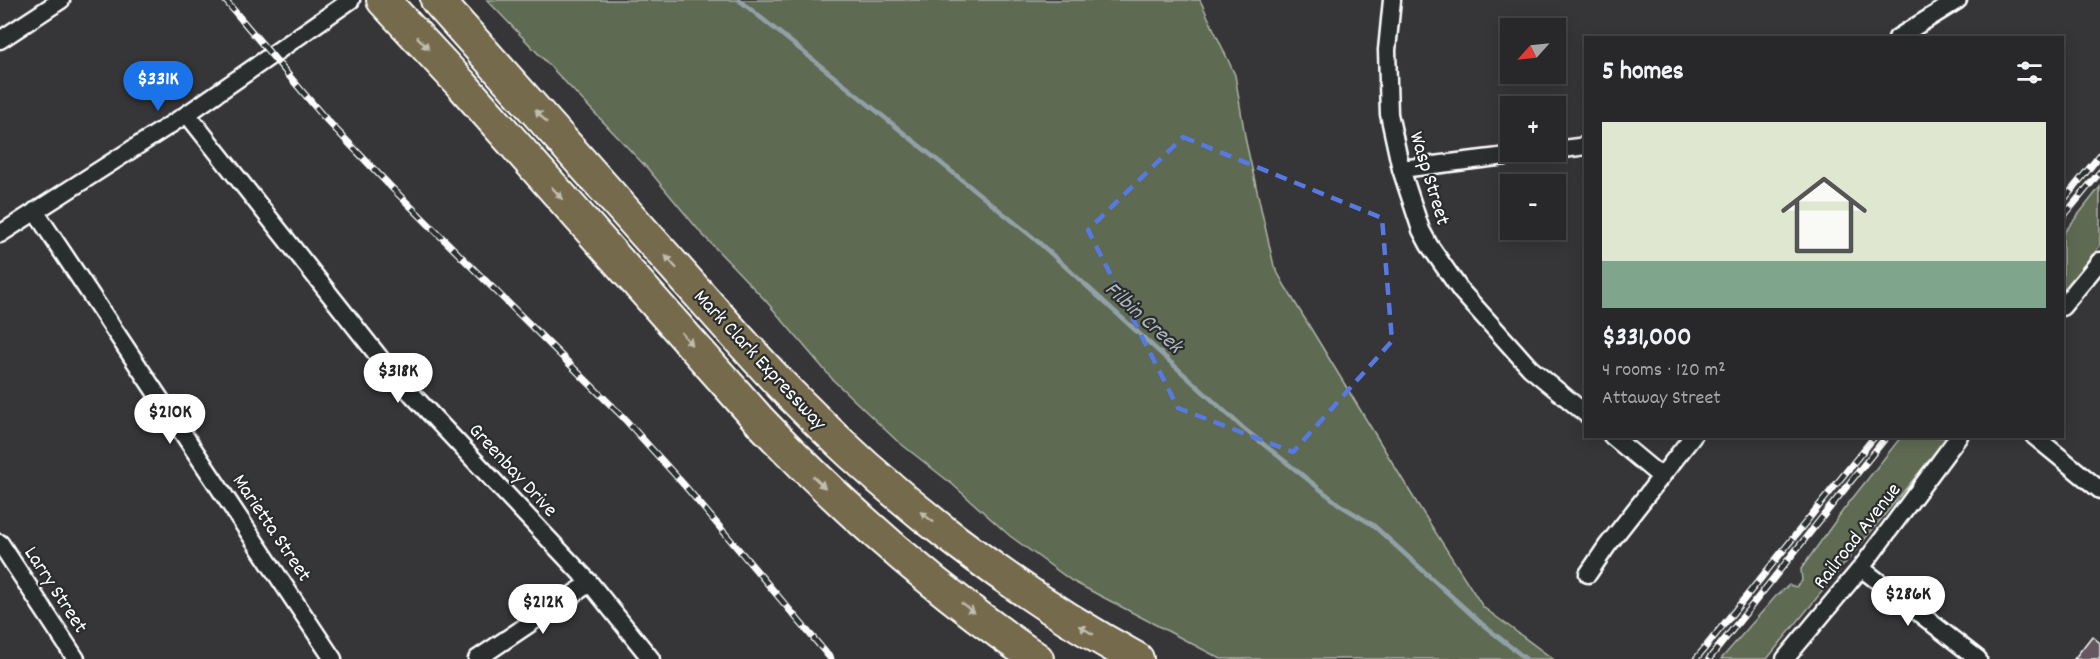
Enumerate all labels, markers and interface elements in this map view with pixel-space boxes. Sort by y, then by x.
north arrow [1500,18,1566,84]
map controls [1500,18,1566,240]
one-way arrow [415,36,429,50]
text: 5 homes [1602,54,1684,91]
icon: filters [2013,56,2046,89]
pin: $331K [116,61,200,112]
text: $331K [137,66,179,94]
button: + [1500,96,1566,162]
one-way arrow [535,109,548,124]
street label: Wasp Street [1400,128,1457,230]
icon: home [1770,161,1878,269]
button: − [1500,174,1566,240]
one-way arrow [550,185,563,200]
one-way arrow [664,254,678,269]
water label: Filbin Creek [1097,275,1190,363]
street label: Mark Clark Expressway [685,284,833,439]
text: $331,000 [1602,320,1691,357]
one-way arrow [680,331,693,346]
pin: $318K [356,353,440,404]
text: 4 rooms · 120 m² [1602,357,1726,385]
text: $318K [378,358,418,386]
text: Attaway Street [1602,385,1721,413]
pin: $210K [128,394,212,445]
text: $210K [148,399,192,427]
street label: Greenbay Drive [460,417,563,525]
street label: Marietta Street [223,469,318,589]
one-way arrow [812,474,826,488]
street label: Railroad Avenue [1807,477,1910,597]
one-way arrow [919,511,935,524]
street label: Larry Street [15,541,94,640]
pin: $286K [1866,576,1950,627]
text: $286K [1885,581,1931,609]
pin: $212K [501,584,585,635]
text: $212K [522,589,564,617]
one-way arrow [960,601,975,613]
one-way arrow [1078,624,1094,635]

